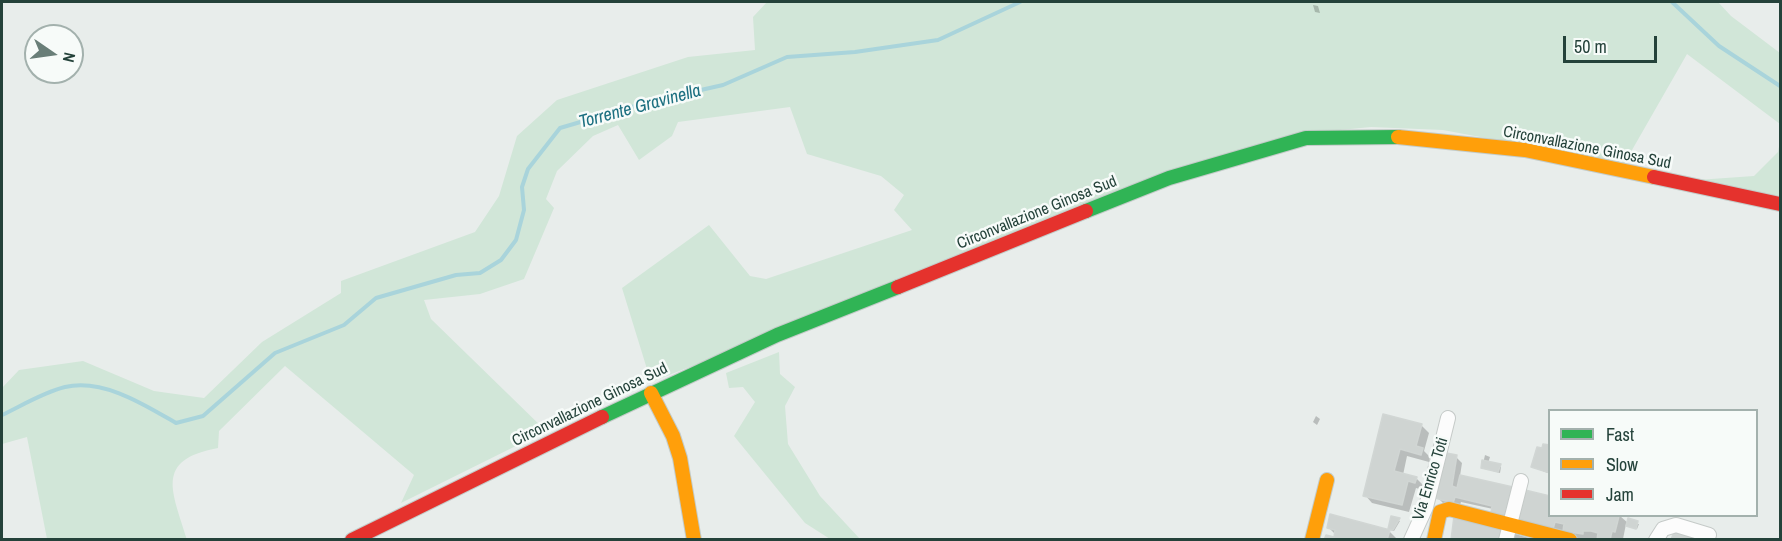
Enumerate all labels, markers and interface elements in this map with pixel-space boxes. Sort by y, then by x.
north arrow [24,24,84,84]
scale bar [1566,24,1660,62]
text: 50 m [1574,34,1607,59]
text: N [58,50,81,65]
water label: Torrente Gravinella [577,80,703,134]
street label: Circonvallazione Ginosa Sud [1501,122,1673,174]
street label: Circonvallazione Ginosa Sud [954,172,1120,254]
street label: Circonvallazione Ginosa Sud [509,359,671,451]
legend [1548,409,1758,517]
text: Fast [1606,422,1634,447]
street label: Via Enrico Toti [1409,435,1453,523]
text: Slow [1606,452,1638,477]
text: Jam [1606,482,1634,507]

